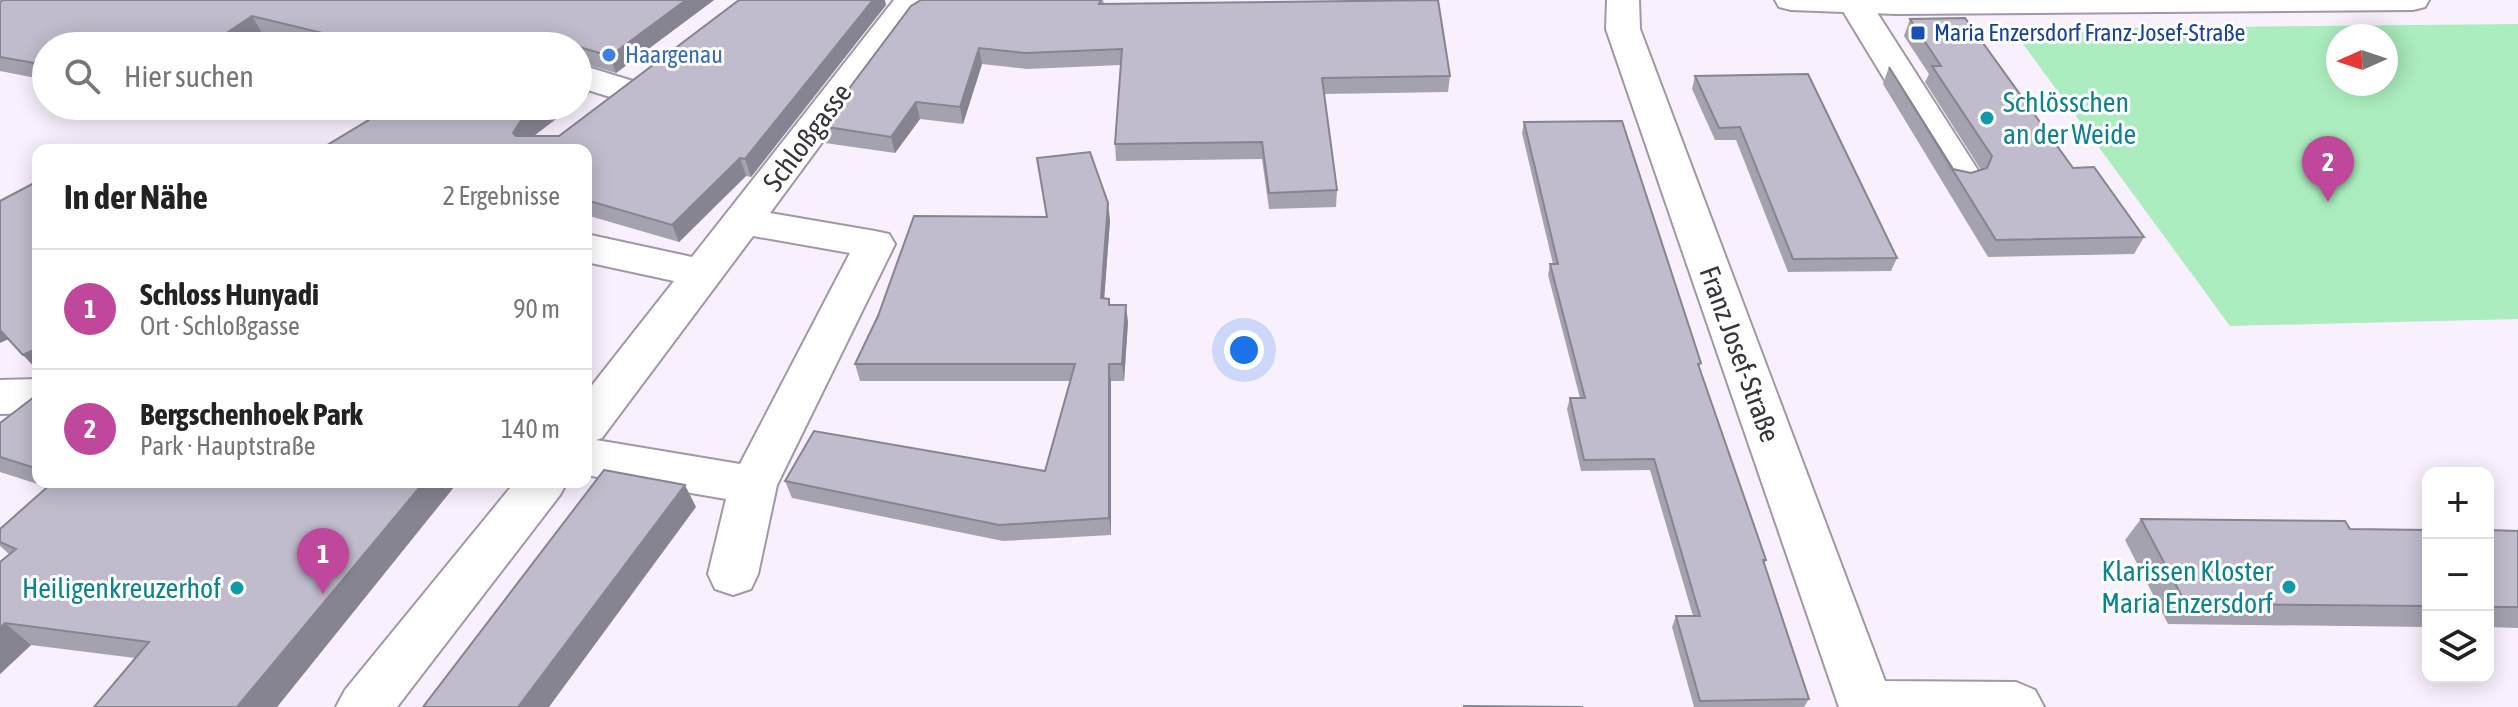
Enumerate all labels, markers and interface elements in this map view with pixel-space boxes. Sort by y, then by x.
place label: Maria Enzersdorf Franz-Josef-Straße [1934,19,2246,46]
marker: Maria Enzersdorf Franz-Josef-Straße [1909,24,1927,42]
north arrow [2326,24,2398,96]
search box [32,32,592,120]
place label: Haargenau [625,41,723,68]
marker: Haargenau [600,46,618,64]
icon: search [60,54,104,98]
text: Hier suchen [124,59,254,93]
street label: Schloßgasse [756,77,858,197]
place label: Schlösschen an der Weide [2003,86,2136,150]
marker: Schlösschen an der Weide [1978,109,1996,127]
pin: 2 [2302,136,2354,202]
text: In der Nähe [64,177,208,216]
text: 2 Ergebnisse [443,181,560,211]
street label: Franz Josef-Straße [1693,262,1787,446]
text: Schloss Hunyadi [140,277,319,311]
text: 1 [84,294,96,324]
text: 90 m [513,294,560,324]
text: Ort · Schloßgasse [140,311,300,341]
your location [1224,330,1264,370]
text: Bergschenhoek Park [140,397,363,431]
text: 2 [84,414,96,444]
text: 140 m [501,414,560,444]
text: Park · Hauptstraße [140,431,316,461]
map controls [2422,467,2494,683]
button: + [2422,467,2494,539]
pin: 1 [297,528,349,594]
button: − [2422,539,2494,611]
place label: Klarissen Kloster Maria Enzersdorf [2101,555,2274,619]
place label: Heiligenkreuzerhof [22,572,221,604]
marker: Klarissen Kloster Maria Enzersdorf [2280,578,2298,596]
marker: Heiligenkreuzerhof [228,579,246,597]
button: layers [2422,611,2494,683]

